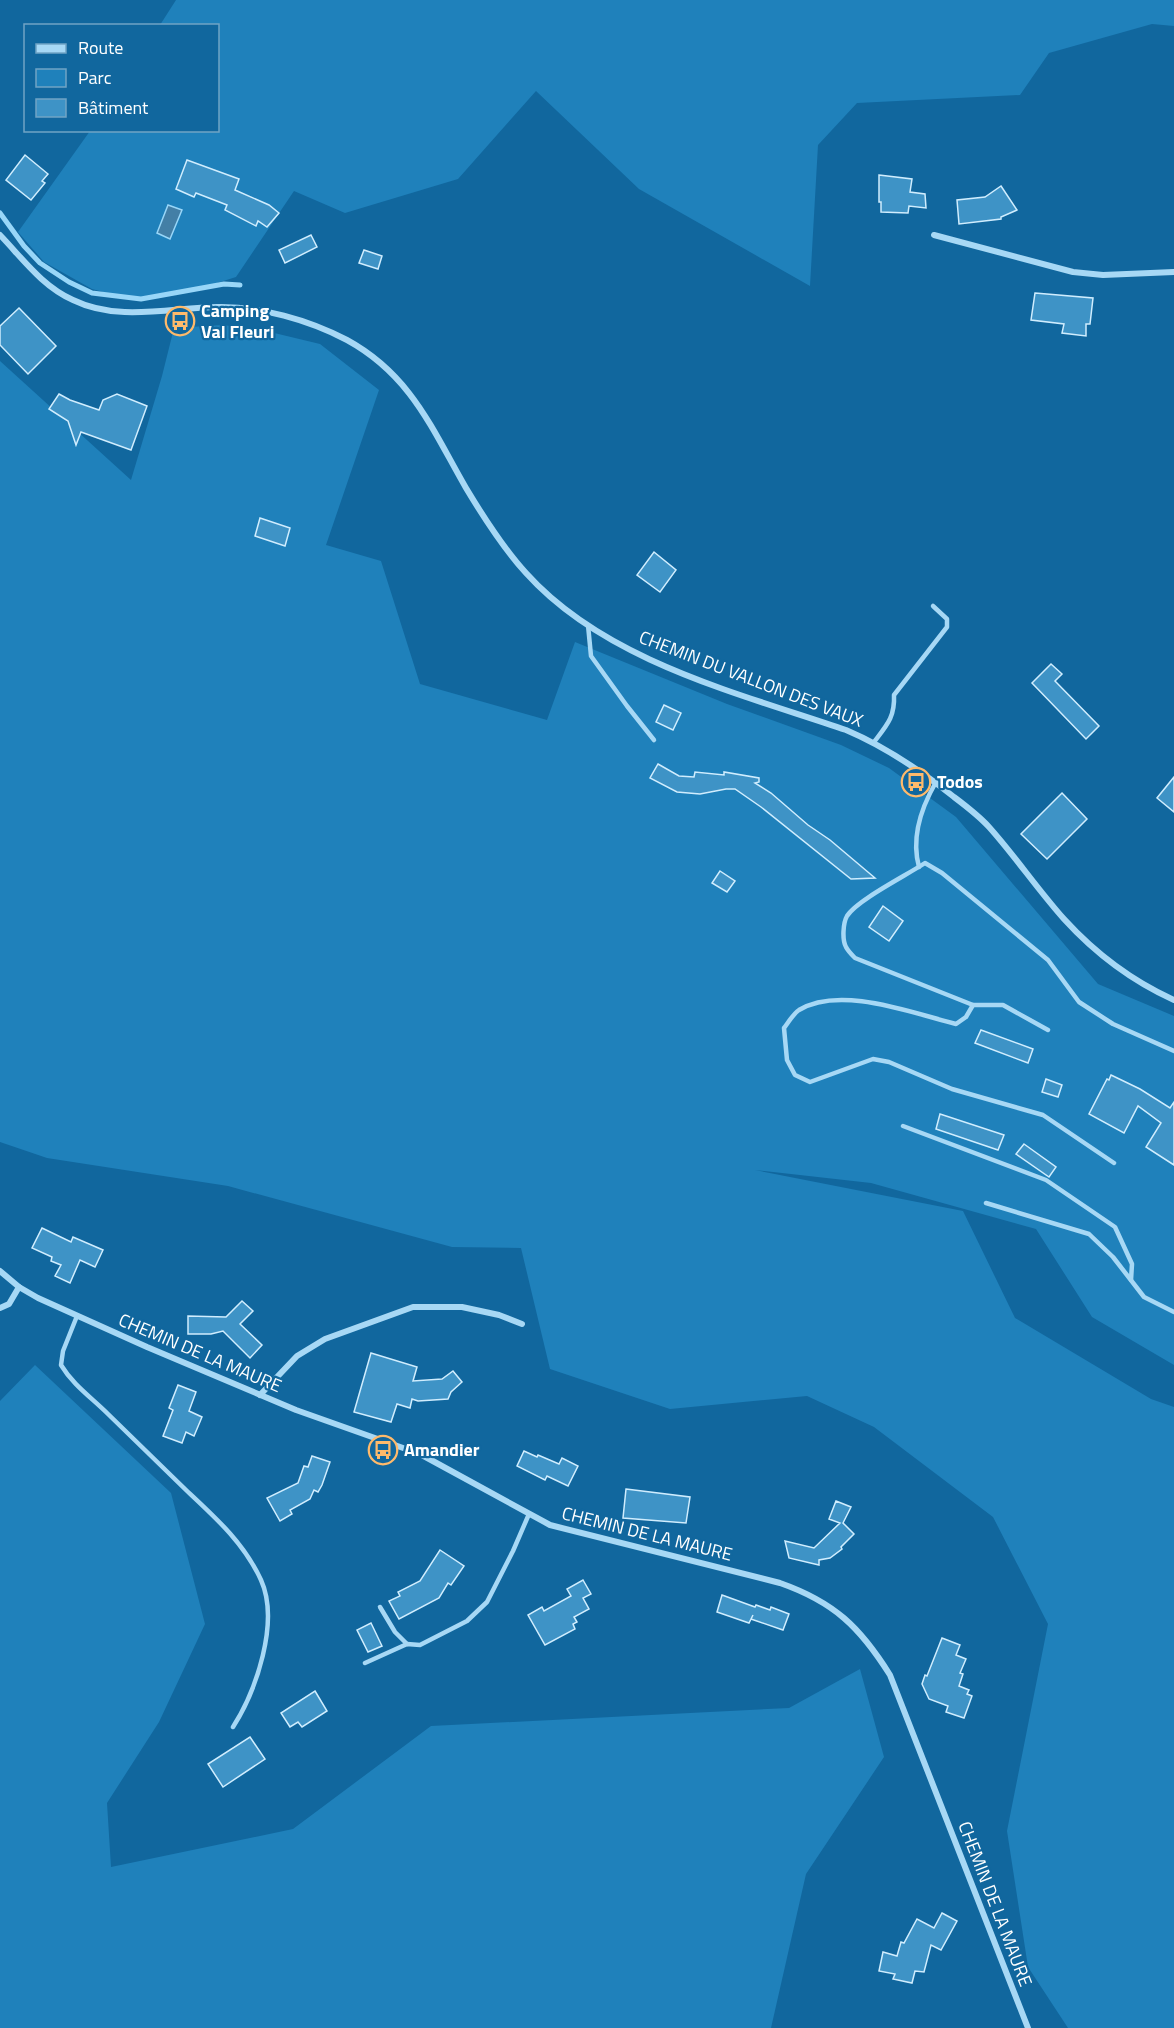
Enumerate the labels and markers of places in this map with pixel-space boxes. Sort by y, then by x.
place label: Camping Val Fleuri [201,297,274,345]
bus stop icon: Camping Val Fleuri [164,305,196,337]
bus stop icon: Todos [900,766,932,798]
place label: Todos [937,768,983,795]
bus stop icon: Amandier [367,1434,399,1466]
place label: Amandier [404,1436,480,1463]

